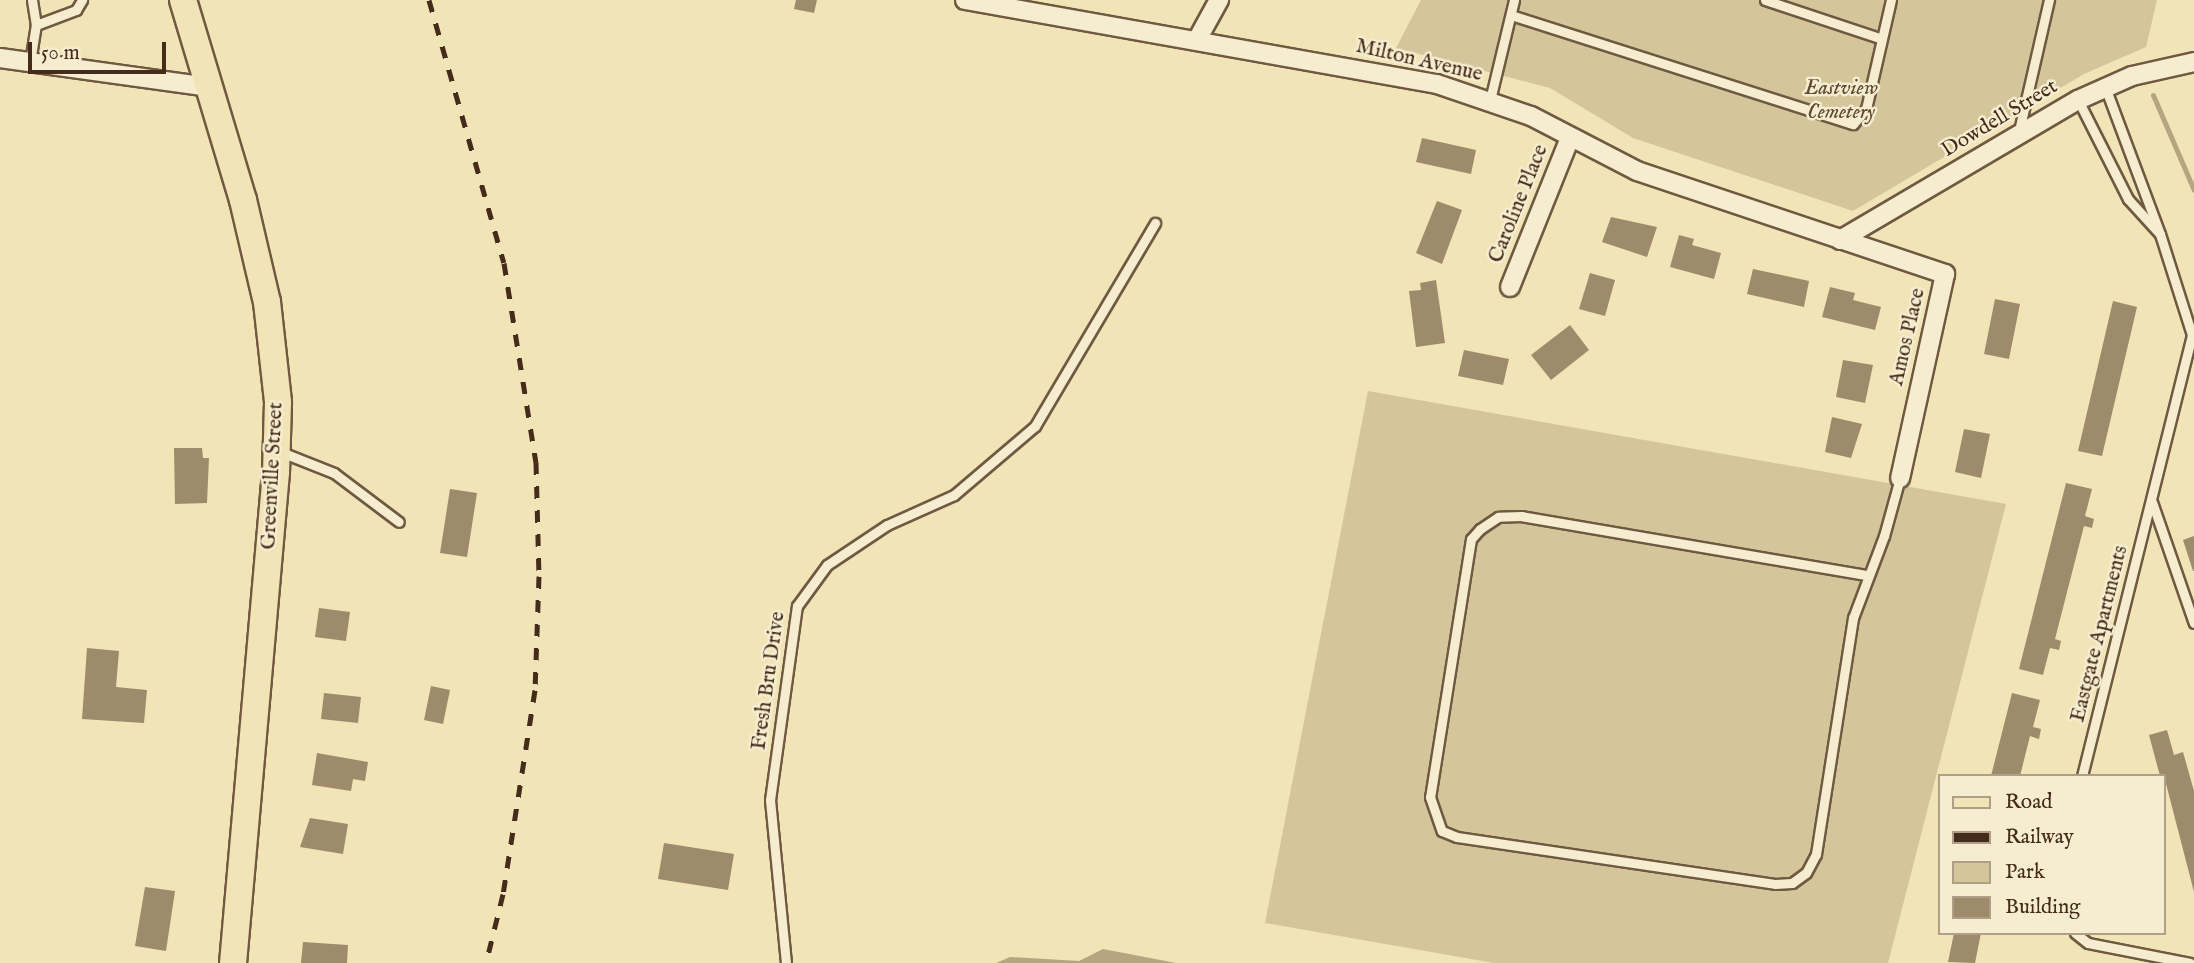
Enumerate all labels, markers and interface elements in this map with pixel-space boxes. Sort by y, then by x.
scale bar [32,28,170,72]
street label: Milton Avenue [1353,34,1485,88]
text: 50 m [41,40,80,67]
street label: Dowdell Street [1938,75,2062,163]
park label: Eastview Cemetery [1804,76,1878,126]
street label: Caroline Place [1484,141,1554,267]
street label: Amos Place [1885,286,1931,388]
street label: Greenville Street [257,402,289,550]
street label: Eastgate Apartments [2066,543,2134,725]
street label: Fresh Bru Drive [747,610,791,752]
legend [1938,774,2166,935]
text: Road [2005,789,2052,816]
text: Railway [2005,824,2074,851]
text: Park [2005,859,2045,886]
text: Building [2005,894,2080,921]

